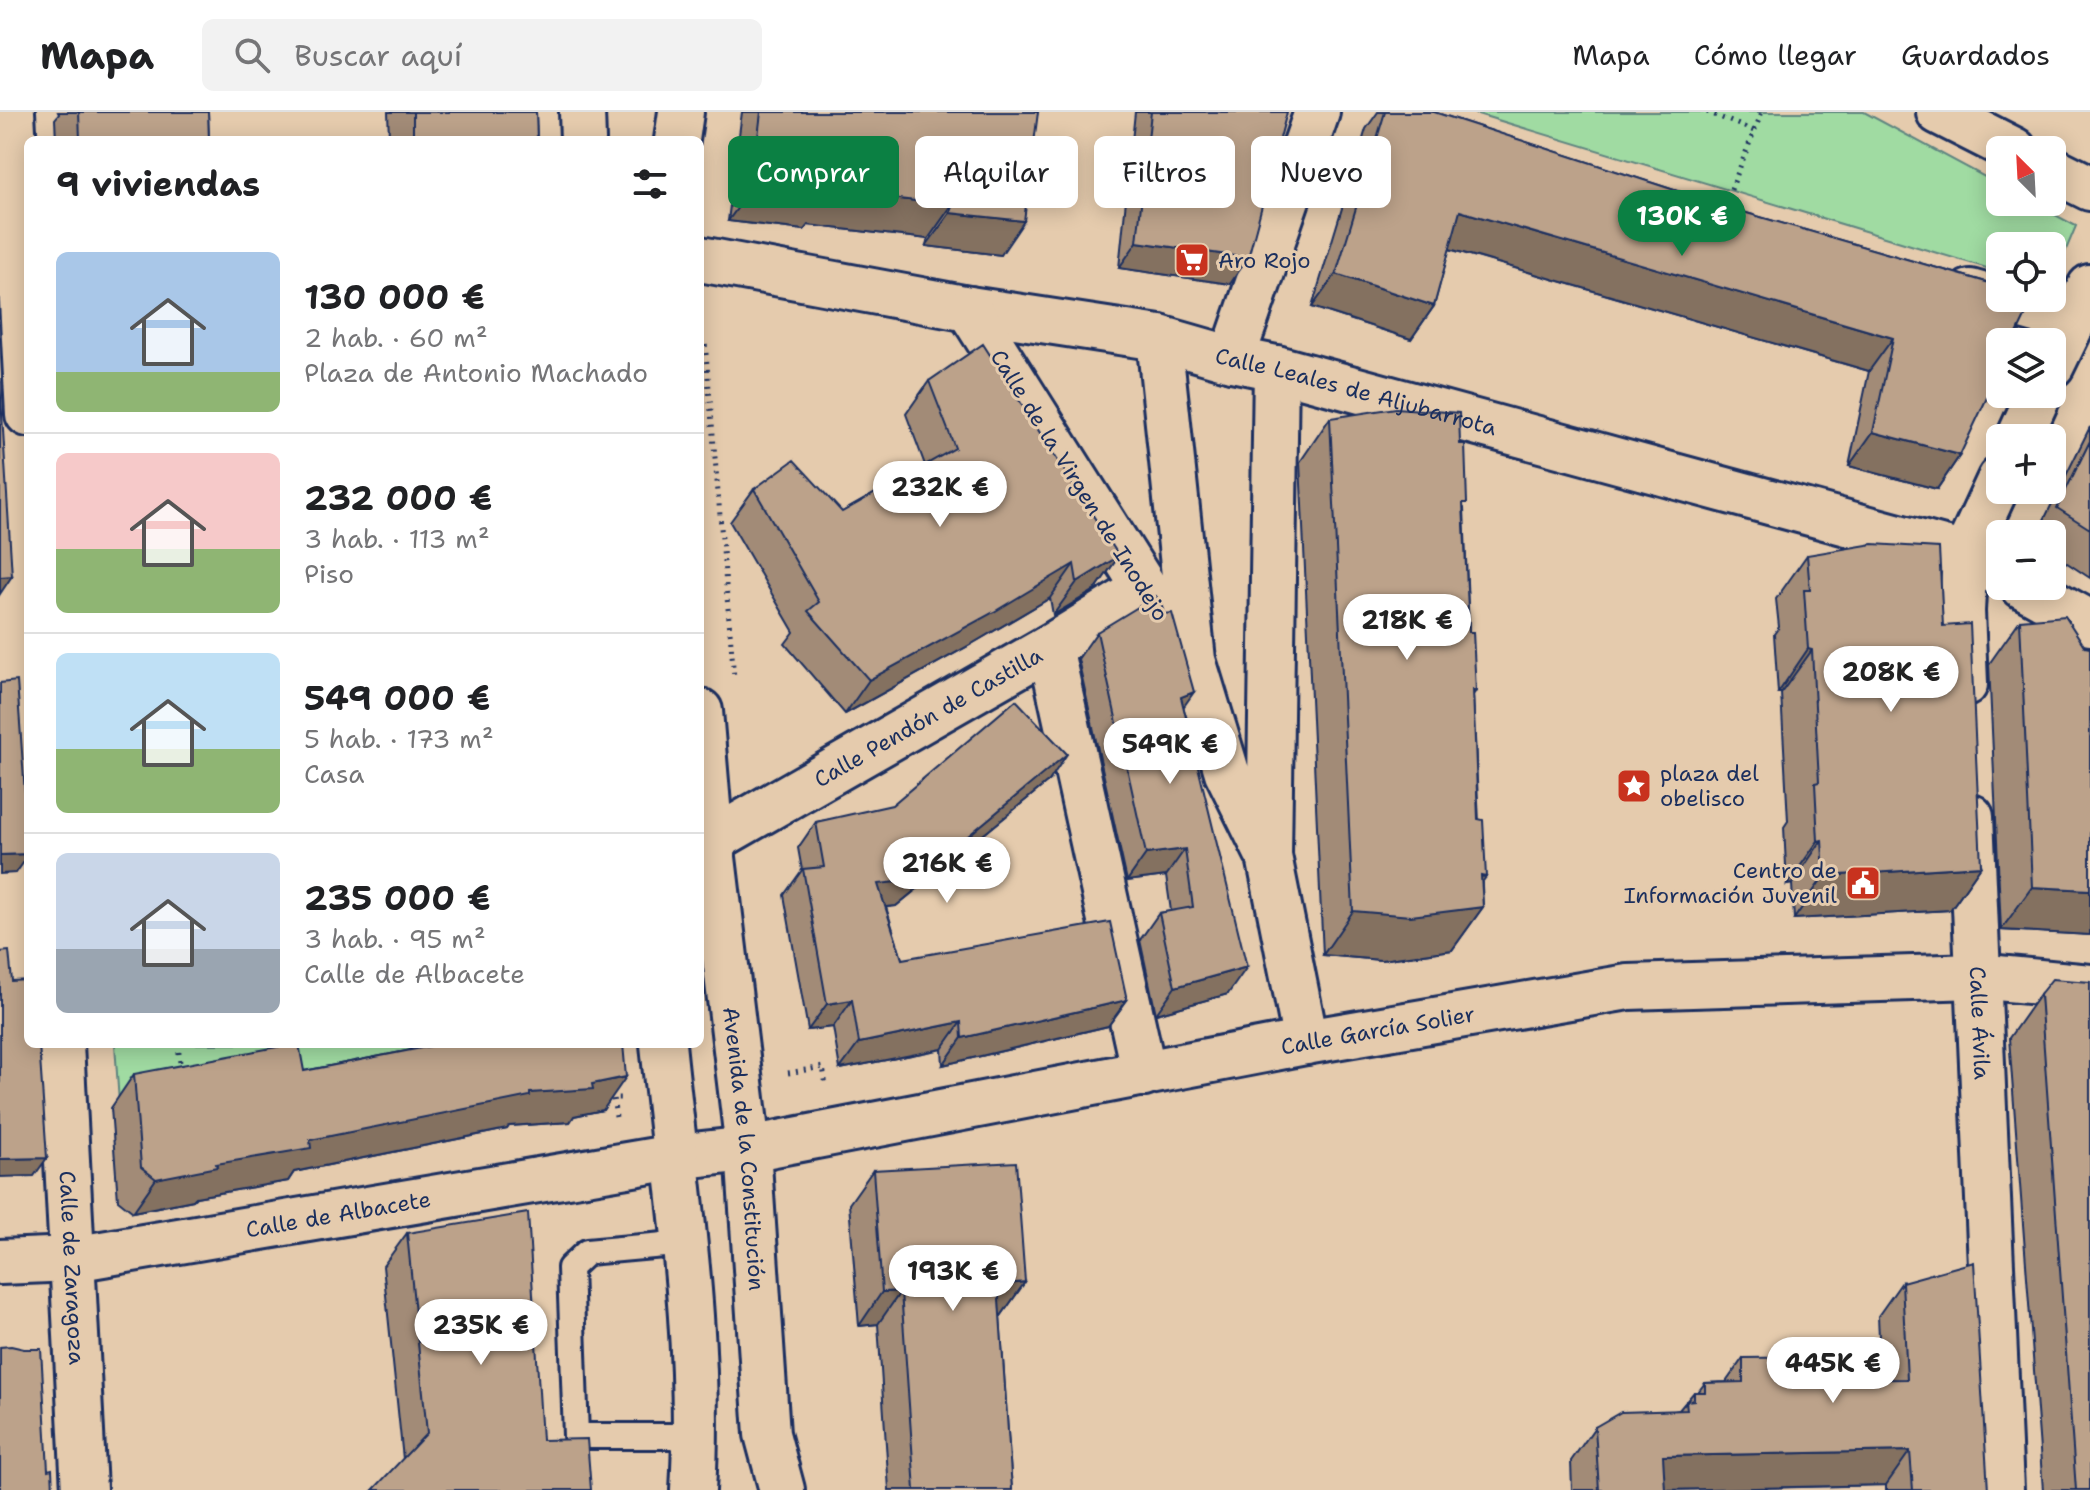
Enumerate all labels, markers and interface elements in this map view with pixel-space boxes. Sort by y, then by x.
search box [202,19,762,91]
text: Mapa [40,30,154,81]
icon: search [230,33,274,77]
text: Buscar aquí [294,35,462,76]
text: Mapa [1572,36,1650,74]
text: Cómo llegar [1694,36,1857,74]
text: Guardados [1901,36,2050,74]
chip: Comprar [728,136,899,208]
chip: Alquilar [915,136,1078,208]
chip: Filtros [1094,136,1235,208]
chip: Nuevo [1251,136,1391,208]
north arrow [1986,136,2066,216]
map controls [1986,136,2066,600]
text: 9 viviendas [56,161,260,207]
icon: filters [628,162,672,206]
pin: 130K € [1617,190,1747,258]
text: 130K € [1636,198,1728,233]
button: locate [1986,232,2066,312]
supermarket icon: Aro Rojo [1173,241,1211,279]
place label: Aro Rojo [1218,246,1311,275]
text: 130 000 € [304,274,485,320]
icon: home [120,284,216,380]
text: 2 hab. · 60 m² [304,320,488,355]
button: layers [1986,328,2066,408]
street label: Calle Leales de Aljubarrota [1212,341,1500,442]
street label: Calle de la Virgen de Inodejo [984,344,1175,626]
text: Plaza de Antonio Machado [304,355,648,390]
button: + [1986,424,2066,504]
pin: 232K € [875,461,1005,529]
text: 232K € [891,469,989,504]
text: 232 000 € [304,475,492,521]
icon: home [120,485,216,581]
button: − [1986,520,2066,600]
text: 3 hab. · 113 m² [304,521,490,556]
text: Piso [304,556,354,591]
pin: 218K € [1342,594,1472,662]
text: 218K € [1361,602,1453,637]
street label: Calle Pendón de Castilla [809,640,1048,794]
pin: 208K € [1826,646,1956,714]
text: 208K € [1842,654,1940,689]
text: 549 000 € [304,675,490,721]
icon: home [120,685,216,781]
pin: 549K € [1105,718,1235,786]
text: 5 hab. · 173 m² [304,721,494,756]
text: 549K € [1122,726,1218,761]
text: Casa [304,756,364,791]
place label: plaza del obelisco [1660,759,1759,813]
place icon: plaza del obelisco [1615,767,1653,805]
pin: 216K € [882,837,1012,905]
text: 216K € [901,845,993,880]
place label: Centro de Información Juvenil [1624,856,1837,910]
public building icon: Centro de Información Juvenil [1844,864,1882,902]
text: 235 000 € [304,875,491,921]
icon: home [120,885,216,981]
text: 3 hab. · 95 m² [304,921,486,956]
text: Calle de Albacete [304,956,525,991]
street label: Calle Ávila [1963,965,1997,1080]
street label: Calle García Solier [1278,999,1477,1062]
street label: Avenida de la Constitución [716,1005,771,1292]
street label: Calle de Zaragoza [53,1170,92,1366]
street label: Calle de Albacete [244,1185,433,1244]
pin: 193K € [888,1245,1018,1313]
text: 193K € [907,1253,999,1288]
pin: 235K € [416,1299,546,1367]
text: 235K € [433,1307,530,1342]
pin: 445K € [1768,1337,1898,1405]
text: 445K € [1785,1345,1881,1380]

